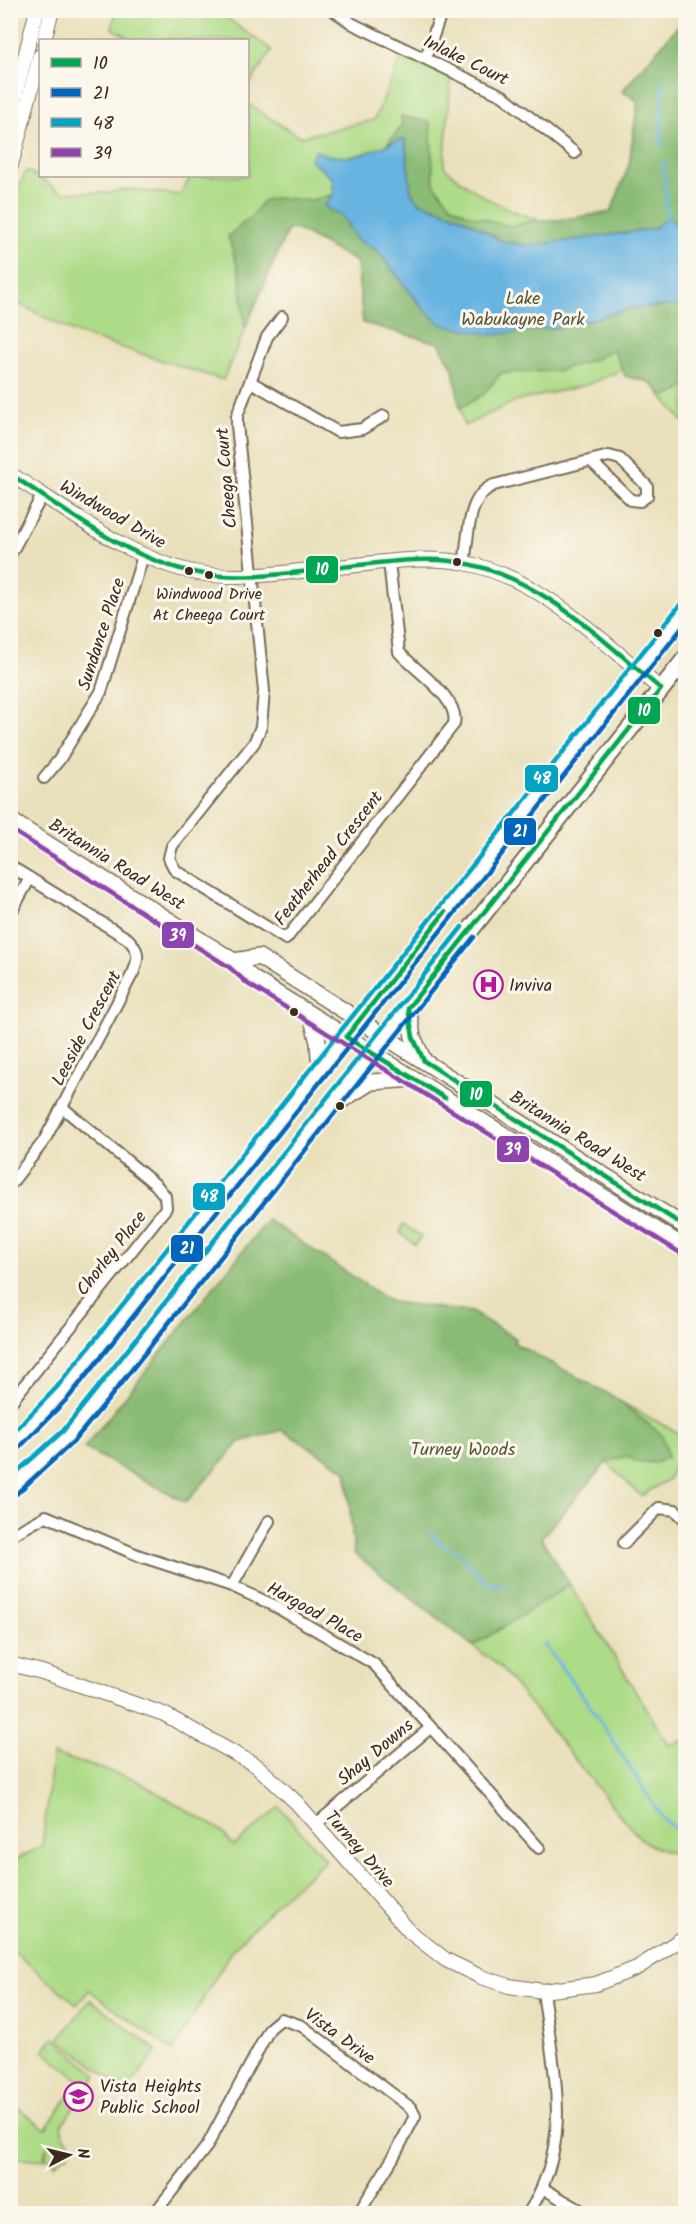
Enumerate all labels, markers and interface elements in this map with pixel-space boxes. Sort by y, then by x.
street label: Inlake Court [418,28,514,95]
legend [39,39,249,177]
text: 10 [93,50,108,79]
text: 21 [93,80,109,109]
text: 48 [93,110,114,139]
text: 39 [93,140,112,169]
park label: Lake Wabukayne Park [461,285,585,335]
street label: Cheega Court [209,425,246,530]
street label: Windwood Drive [53,473,171,558]
line badge: 10 [305,555,339,584]
unlabelled marker [451,556,463,568]
text: 10 [315,558,329,583]
unlabelled marker [183,565,195,577]
marker: Windwood Drive At Cheega Court [203,569,215,581]
street label: Sundance Place [71,574,134,695]
place label: Windwood Drive At Cheega Court [153,582,266,628]
unlabelled marker [652,627,664,639]
line badge: 10 [627,696,661,725]
text: 10 [637,699,651,724]
line badge: 48 [524,764,559,793]
text: 48 [533,767,552,792]
street label: Featherhead Crescent [267,784,392,933]
street label: Britannia Road West [42,812,191,920]
line badge: 21 [503,817,537,846]
text: 21 [513,820,527,845]
line badge: 39 [161,921,195,949]
text: 39 [169,924,186,949]
street label: Leeside Crescent [45,965,131,1092]
hospital icon: Inviva [472,969,504,1001]
place label: Inviva [509,972,552,1001]
unlabelled marker [288,1006,300,1018]
line badge: 10 [459,1080,493,1108]
text: 10 [469,1083,483,1108]
street label: Britannia Road West [503,1084,652,1192]
unlabelled marker [334,1100,346,1112]
line badge: 39 [496,1135,530,1163]
text: 39 [504,1138,521,1163]
line badge: 48 [192,1182,226,1211]
text: 48 [200,1185,219,1210]
street label: Chorley Place [70,1205,155,1303]
line badge: 21 [170,1234,204,1263]
text: 21 [180,1237,194,1262]
park label: Turney Woods [411,1436,516,1465]
street label: Hargood Place [261,1575,368,1652]
street label: Shay Downs [331,1712,421,1794]
street label: Turney Drive [317,1805,401,1895]
street label: Vista Drive [298,2001,381,2073]
place label: Vista Heights Public School [100,2073,202,2123]
school or university icon: Vista Heights Public School [63,2080,95,2112]
north arrow [39,2125,99,2185]
text: N [69,2147,95,2160]

